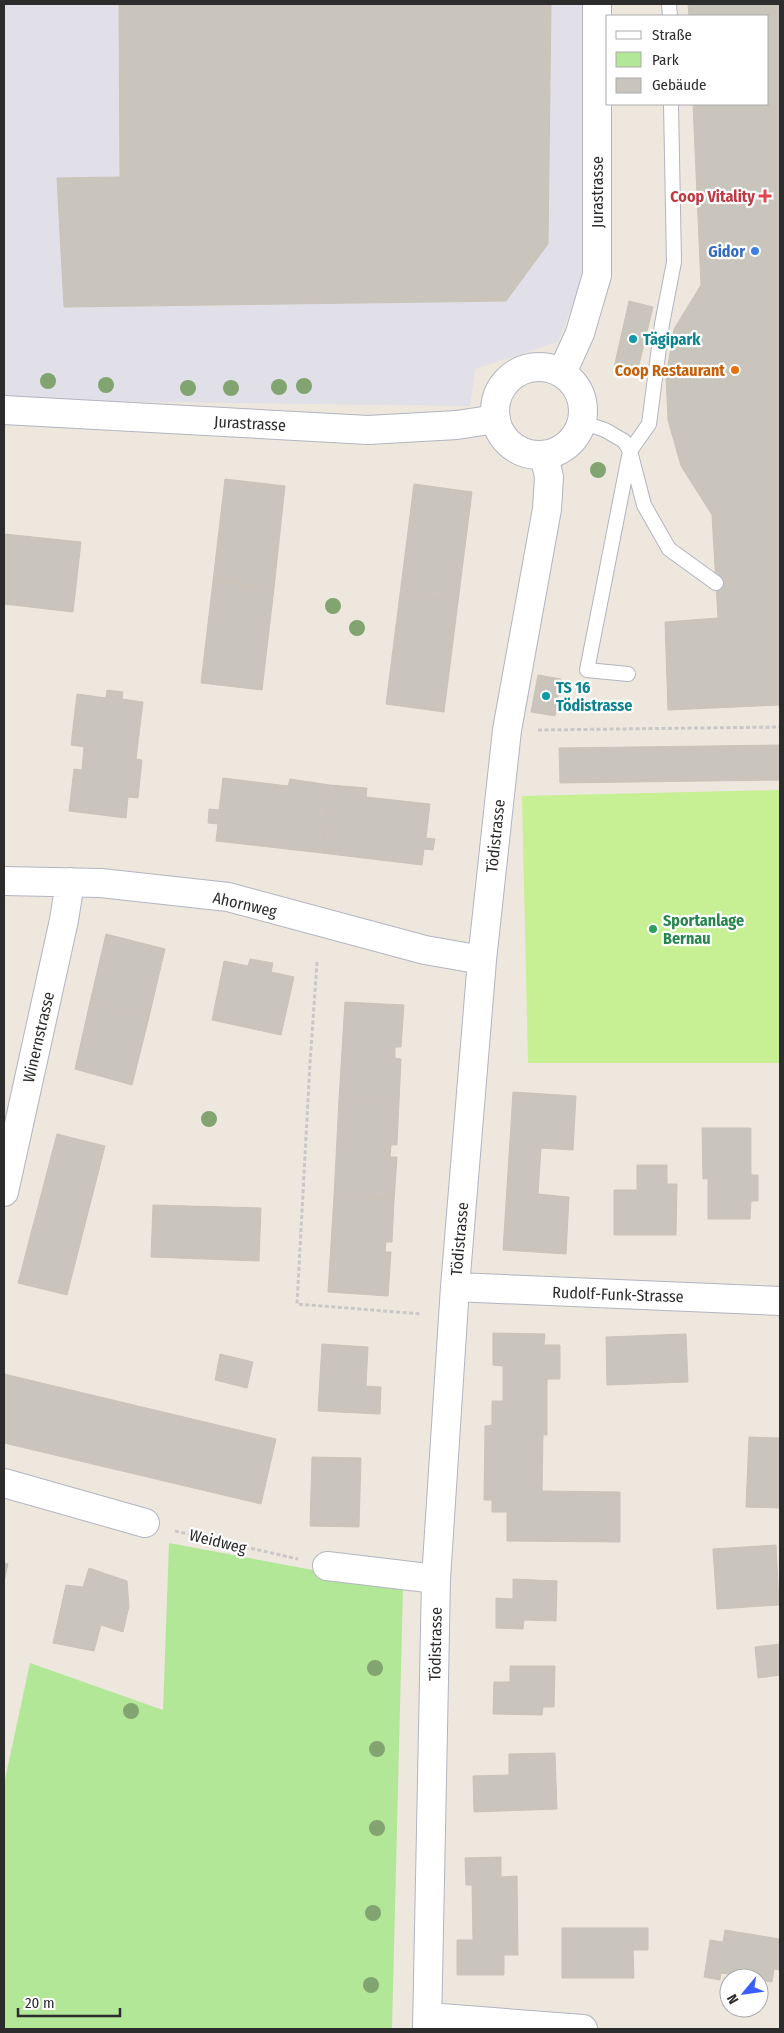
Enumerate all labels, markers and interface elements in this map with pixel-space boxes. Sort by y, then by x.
legend [606,15,769,105]
text: Straße [652,26,692,44]
text: Park [652,51,679,69]
text: Gebäude [652,76,707,94]
street label: Jurastrasse [588,156,607,228]
place label: Coop Vitality [670,187,755,206]
marker: Coop Vitality [759,190,771,202]
place label: Gidor [708,242,745,261]
marker: Gidor [749,245,761,257]
place label: Tägipark [643,330,701,349]
marker: Tägipark [627,333,639,345]
place label: Coop Restaurant [615,361,725,380]
marker: Coop Restaurant [729,364,741,376]
street label: Jurastrasse [214,412,286,435]
place label: TS 16 Tödistrasse [556,678,632,715]
marker: TS 16 Tödistrasse [540,690,552,702]
street label: Tödistrasse [482,798,509,874]
street label: Ahornweg [211,888,279,921]
place label: Sportanlage Bernau [663,911,744,948]
marker: Sportanlage Bernau [647,923,659,935]
street label: Winernstrasse [19,990,58,1084]
street label: Tödistrasse [447,1201,472,1277]
street label: Rudolf-Funk-Strasse [552,1283,684,1306]
street label: Weidweg [187,1525,249,1558]
street label: Tödistrasse [425,1607,446,1681]
north arrow [719,1968,769,2018]
scale bar [18,1986,120,2018]
text: N [724,1991,743,2007]
text: 20 m [25,1994,55,2012]

